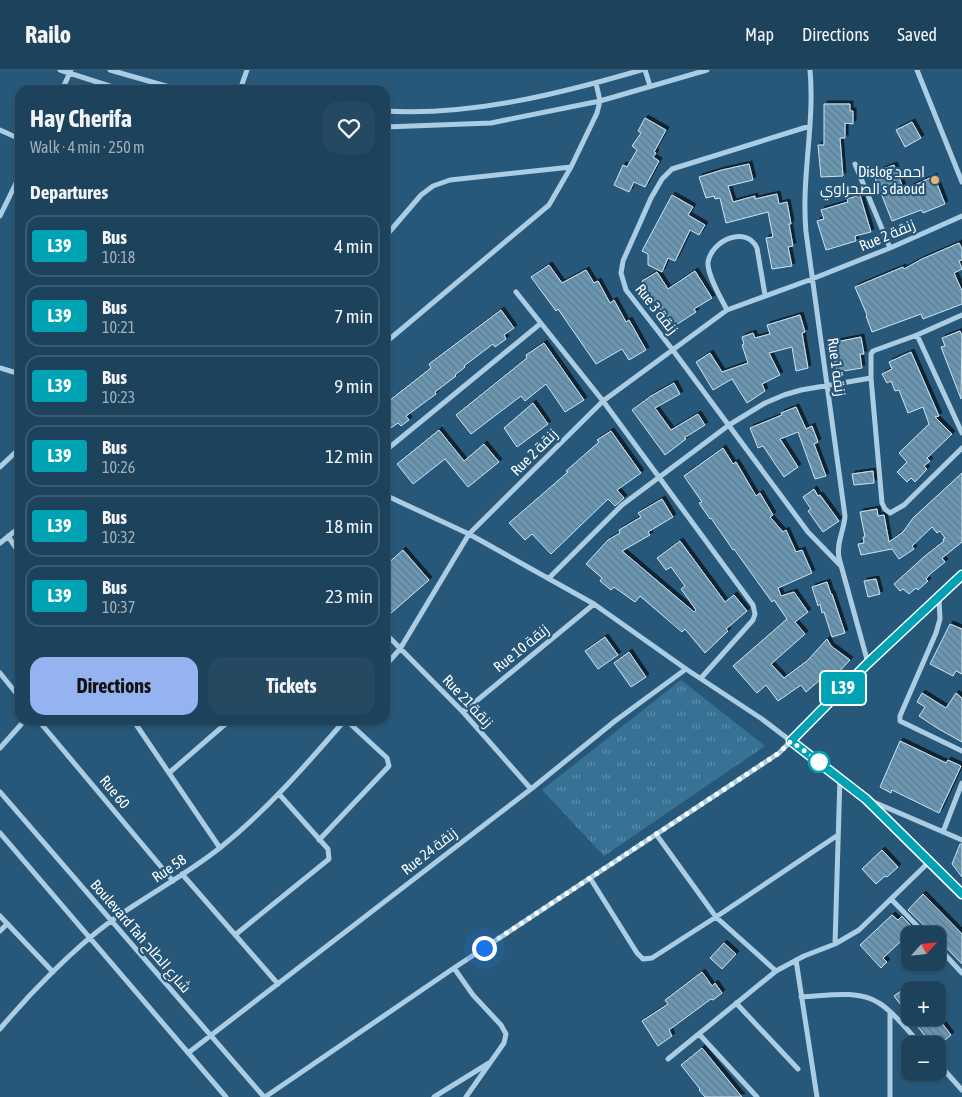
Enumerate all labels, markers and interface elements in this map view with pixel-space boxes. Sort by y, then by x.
text: Railo [25,21,71,48]
text: Map [745,24,774,45]
text: Directions [802,24,869,45]
text: Saved [897,24,937,45]
button: heart [323,102,375,154]
text: Hay Cherifa [30,105,132,132]
text: Walk · 4 min · 250 m [30,138,144,156]
place label: Dislog احمد الصحراوي s daoud [820,163,925,201]
marker: Dislog احمد الصحراوي s daoud [929,174,941,186]
text: Departures [30,181,108,203]
street label: Rue 2 زنقة [857,216,918,255]
text: Bus [102,226,127,248]
text: L39 [48,235,71,256]
text: 4 min [334,235,373,257]
text: 10:18 [102,248,135,266]
street label: Rue 3 زنقة [631,281,682,338]
text: Bus [102,296,127,318]
text: L39 [48,305,71,326]
text: 7 min [334,305,373,327]
text: 10:21 [102,318,135,336]
street label: Rue 1 زنقة [823,337,850,398]
text: Bus [102,366,127,388]
text: L39 [48,375,71,396]
text: 9 min [334,375,373,397]
text: 10:23 [102,388,135,406]
street label: Rue 2 زنقة [507,425,562,480]
text: Bus [102,436,127,458]
text: L39 [48,445,71,466]
text: 12 min [325,445,373,467]
text: 10:26 [102,458,135,476]
text: Bus [102,506,127,528]
text: L39 [48,515,71,536]
text: 18 min [325,515,373,537]
text: 10:32 [102,528,135,546]
text: Bus [102,576,127,598]
text: L39 [48,585,71,606]
text: 23 min [325,585,373,607]
text: 10:37 [102,598,135,616]
street label: Rue 10 زنقة [490,621,553,676]
button: Directions [30,657,198,715]
button: Tickets [208,657,375,715]
street label: Rue 21 زنقة [439,671,497,732]
line badge: L39 [814,672,872,704]
text: L39 [831,677,855,698]
unlabelled marker [808,751,830,773]
street label: Rue 60 [96,772,134,812]
street label: Rue 24 زنقة [398,824,461,879]
street label: Rue 58 [149,850,189,886]
street label: Boulevard Tah شارع الطاح [85,876,195,998]
north arrow [901,926,946,971]
map controls [901,926,946,1081]
your location [472,936,497,961]
button: + [901,981,946,1026]
button: − [901,1036,946,1081]

